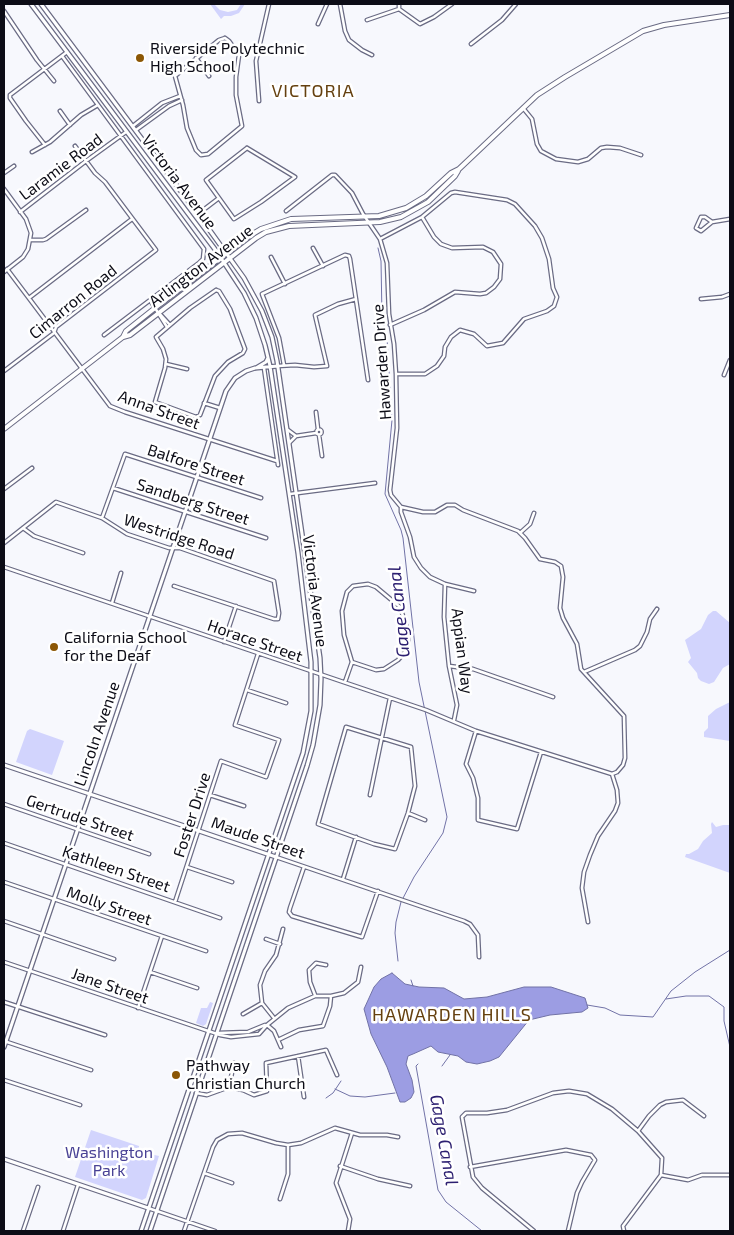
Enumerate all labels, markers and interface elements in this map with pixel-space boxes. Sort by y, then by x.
place label: Riverside Polytechnic High School [150,39,305,77]
marker: Riverside Polytechnic High School [134,52,146,64]
district label: VICTORIA [270,80,356,102]
street label: Laramie Road [16,129,106,205]
street label: Victoria Avenue [137,131,221,233]
street label: Arlington Avenue [145,221,257,311]
street label: Cimarron Road [25,261,121,343]
street label: Hawarden Drive [368,303,396,421]
street label: Anna Street [116,386,202,434]
street label: Balfore Street [145,440,247,490]
street label: Sandberg Street [134,475,252,529]
street label: Westridge Road [121,510,237,564]
street label: Victoria Avenue [299,534,331,648]
water label: Gage Canal [383,565,415,659]
street label: Appian Way [447,607,477,695]
street label: Horace Street [205,616,305,666]
place label: California School for the Deaf [64,628,187,666]
marker: California School for the Deaf [48,641,60,653]
street label: Lincoln Avenue [70,679,124,789]
street label: Foster Drive [169,770,215,860]
street label: Gertrude Street [24,791,136,845]
street label: Maude Street [209,813,307,863]
street label: Kathleen Street [60,842,172,896]
street label: Molly Street [64,882,154,930]
street label: Jane Street [69,964,151,1008]
district label: HAWARDEN HILLS [370,1004,534,1026]
place label: Pathway Christian Church [186,1056,306,1094]
marker: Pathway Christian Church [170,1069,182,1081]
water label: Gage Canal [425,1093,463,1187]
park label: Washington Park [65,1143,153,1181]

